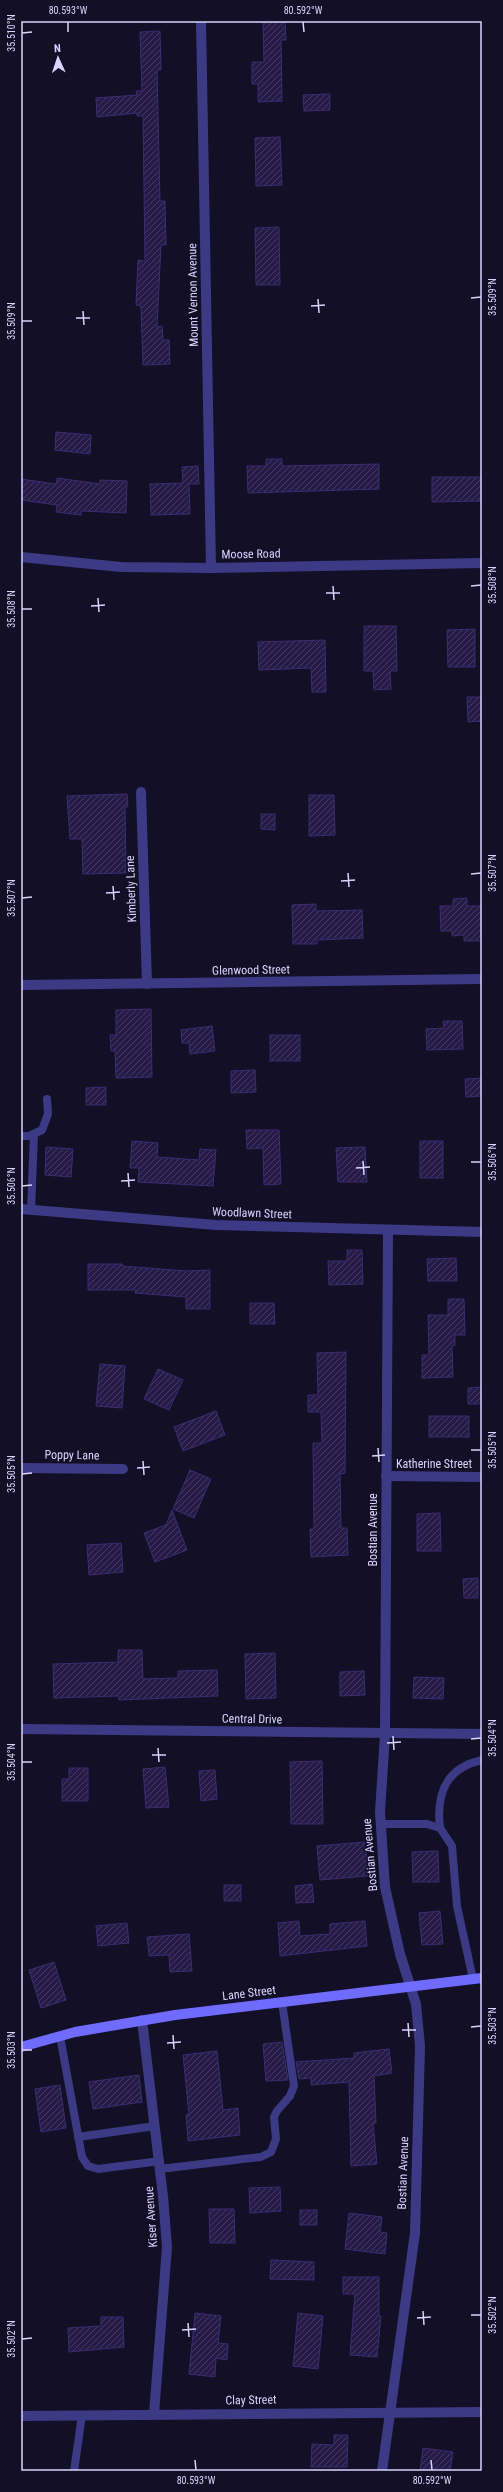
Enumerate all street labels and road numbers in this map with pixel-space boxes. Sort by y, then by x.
street label: Mount Vernon Avenue [185,243,201,347]
street label: Moose Road [221,546,281,562]
street label: Kimberly Lane [123,855,139,923]
street label: Glenwood Street [212,962,291,978]
street label: Woodlawn Street [212,1205,293,1221]
street label: Poppy Lane [44,1448,100,1462]
street label: Katherine Street [396,1457,472,1471]
street label: Bostian Avenue [366,1493,380,1567]
street label: Central Drive [222,1711,283,1727]
street label: Bostian Avenue [360,1818,380,1892]
street label: Lane Street [221,1983,277,2003]
street label: Bostian Avenue [395,2136,411,2210]
street label: Kiser Avenue [142,2186,160,2248]
street label: Clay Street [225,2393,277,2407]

